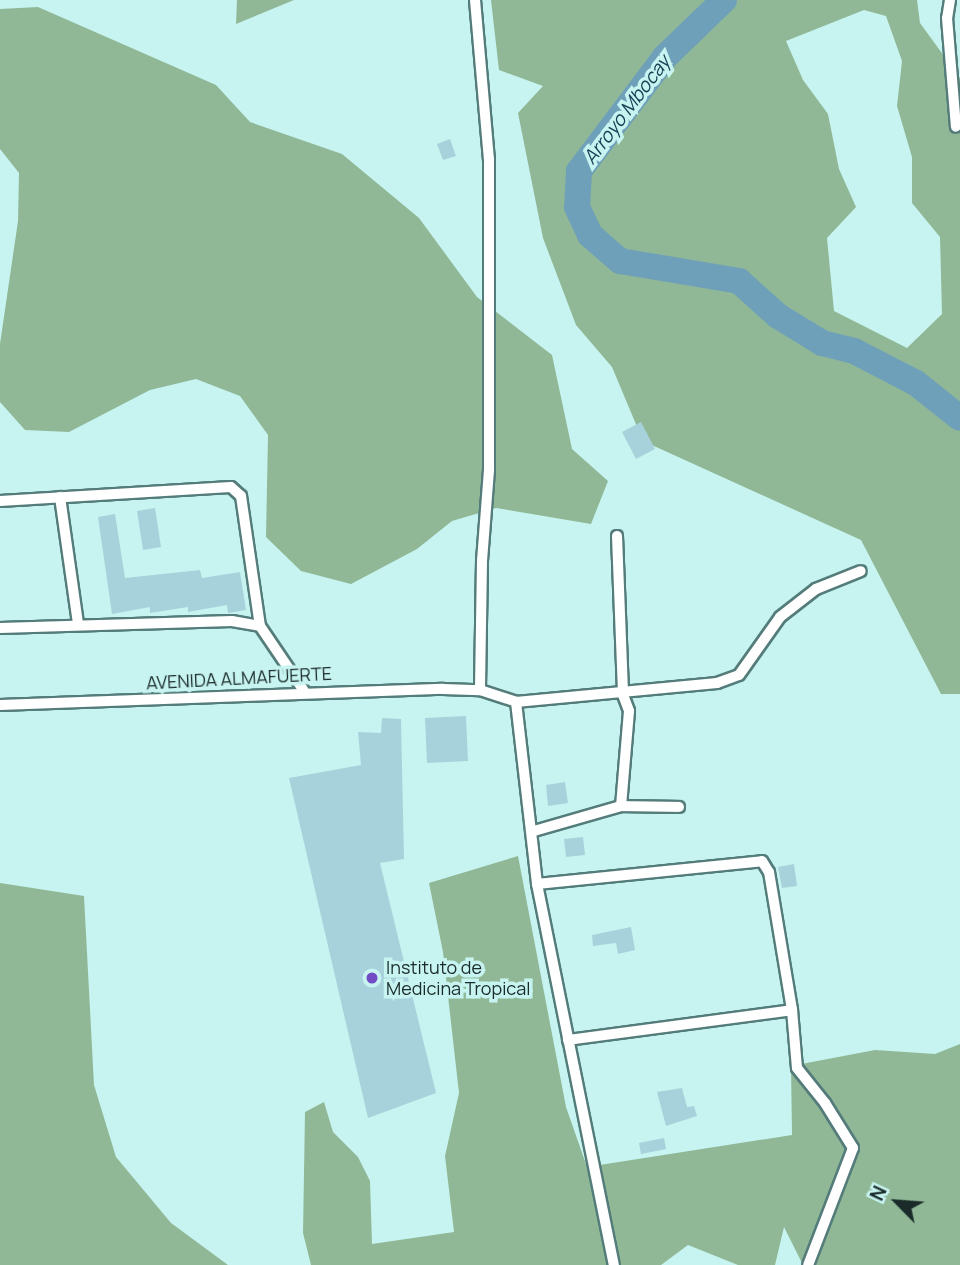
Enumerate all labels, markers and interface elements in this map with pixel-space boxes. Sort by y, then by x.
water label: Arroyo Mbocay [579,51,675,169]
street label: AVENIDA ALMAFUERTE [146,662,332,694]
place label: Instituto de Medicina Tropical [386,957,530,1000]
marker: Instituto de Medicina Tropical [364,970,380,986]
north arrow [862,1167,932,1237]
text: N [863,1181,893,1205]

